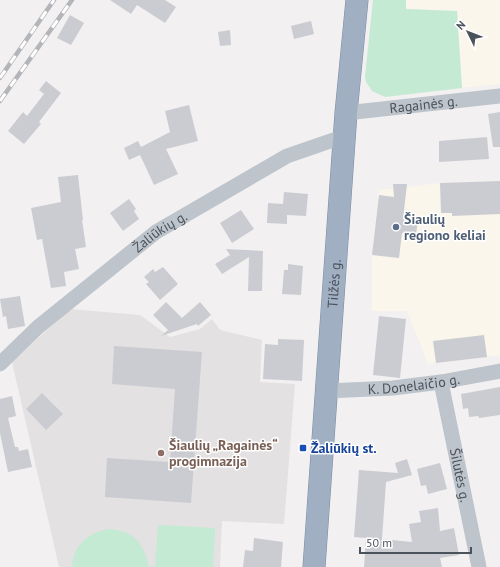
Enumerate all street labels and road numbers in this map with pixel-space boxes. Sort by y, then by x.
street label: Ragainės g. [389,92,459,117]
street label: Žaliūkių g. [129,207,190,256]
street label: Tilžės g. [323,259,345,309]
street label: K. Donelaičio g. [367,370,461,398]
street label: Šilutės g. [446,446,474,504]

